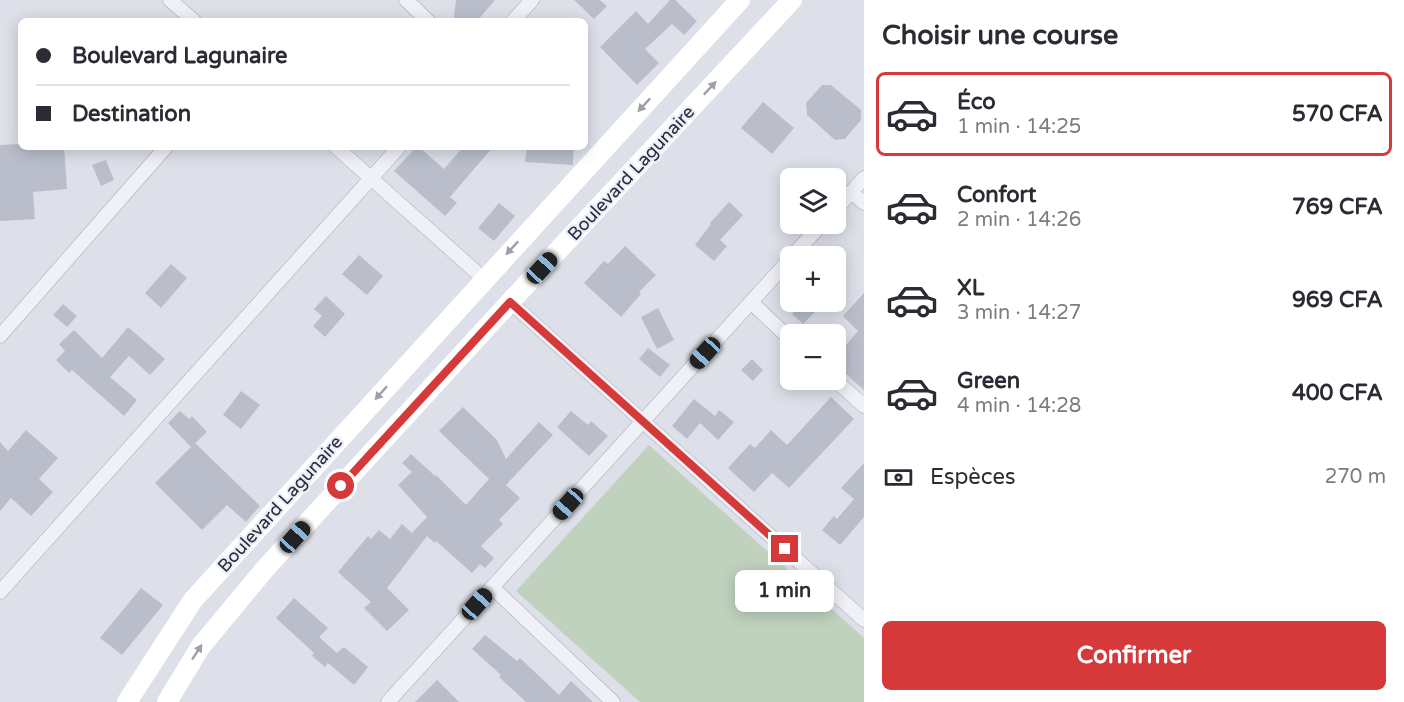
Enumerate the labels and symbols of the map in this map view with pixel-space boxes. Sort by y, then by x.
one-way arrow [703,81,717,96]
one-way arrow [638,97,651,112]
street label: Boulevard Lagunaire [563,101,699,245]
one-way arrow [505,241,519,256]
car [523,249,561,287]
car [686,334,724,372]
one-way arrow [375,385,388,400]
street label: Boulevard Lagunaire [213,431,347,577]
route start [327,472,354,499]
car [549,485,587,523]
car [276,518,314,556]
route end [771,535,798,562]
callout: 1 min [736,570,834,612]
car [458,585,496,623]
one-way arrow [192,644,203,660]

